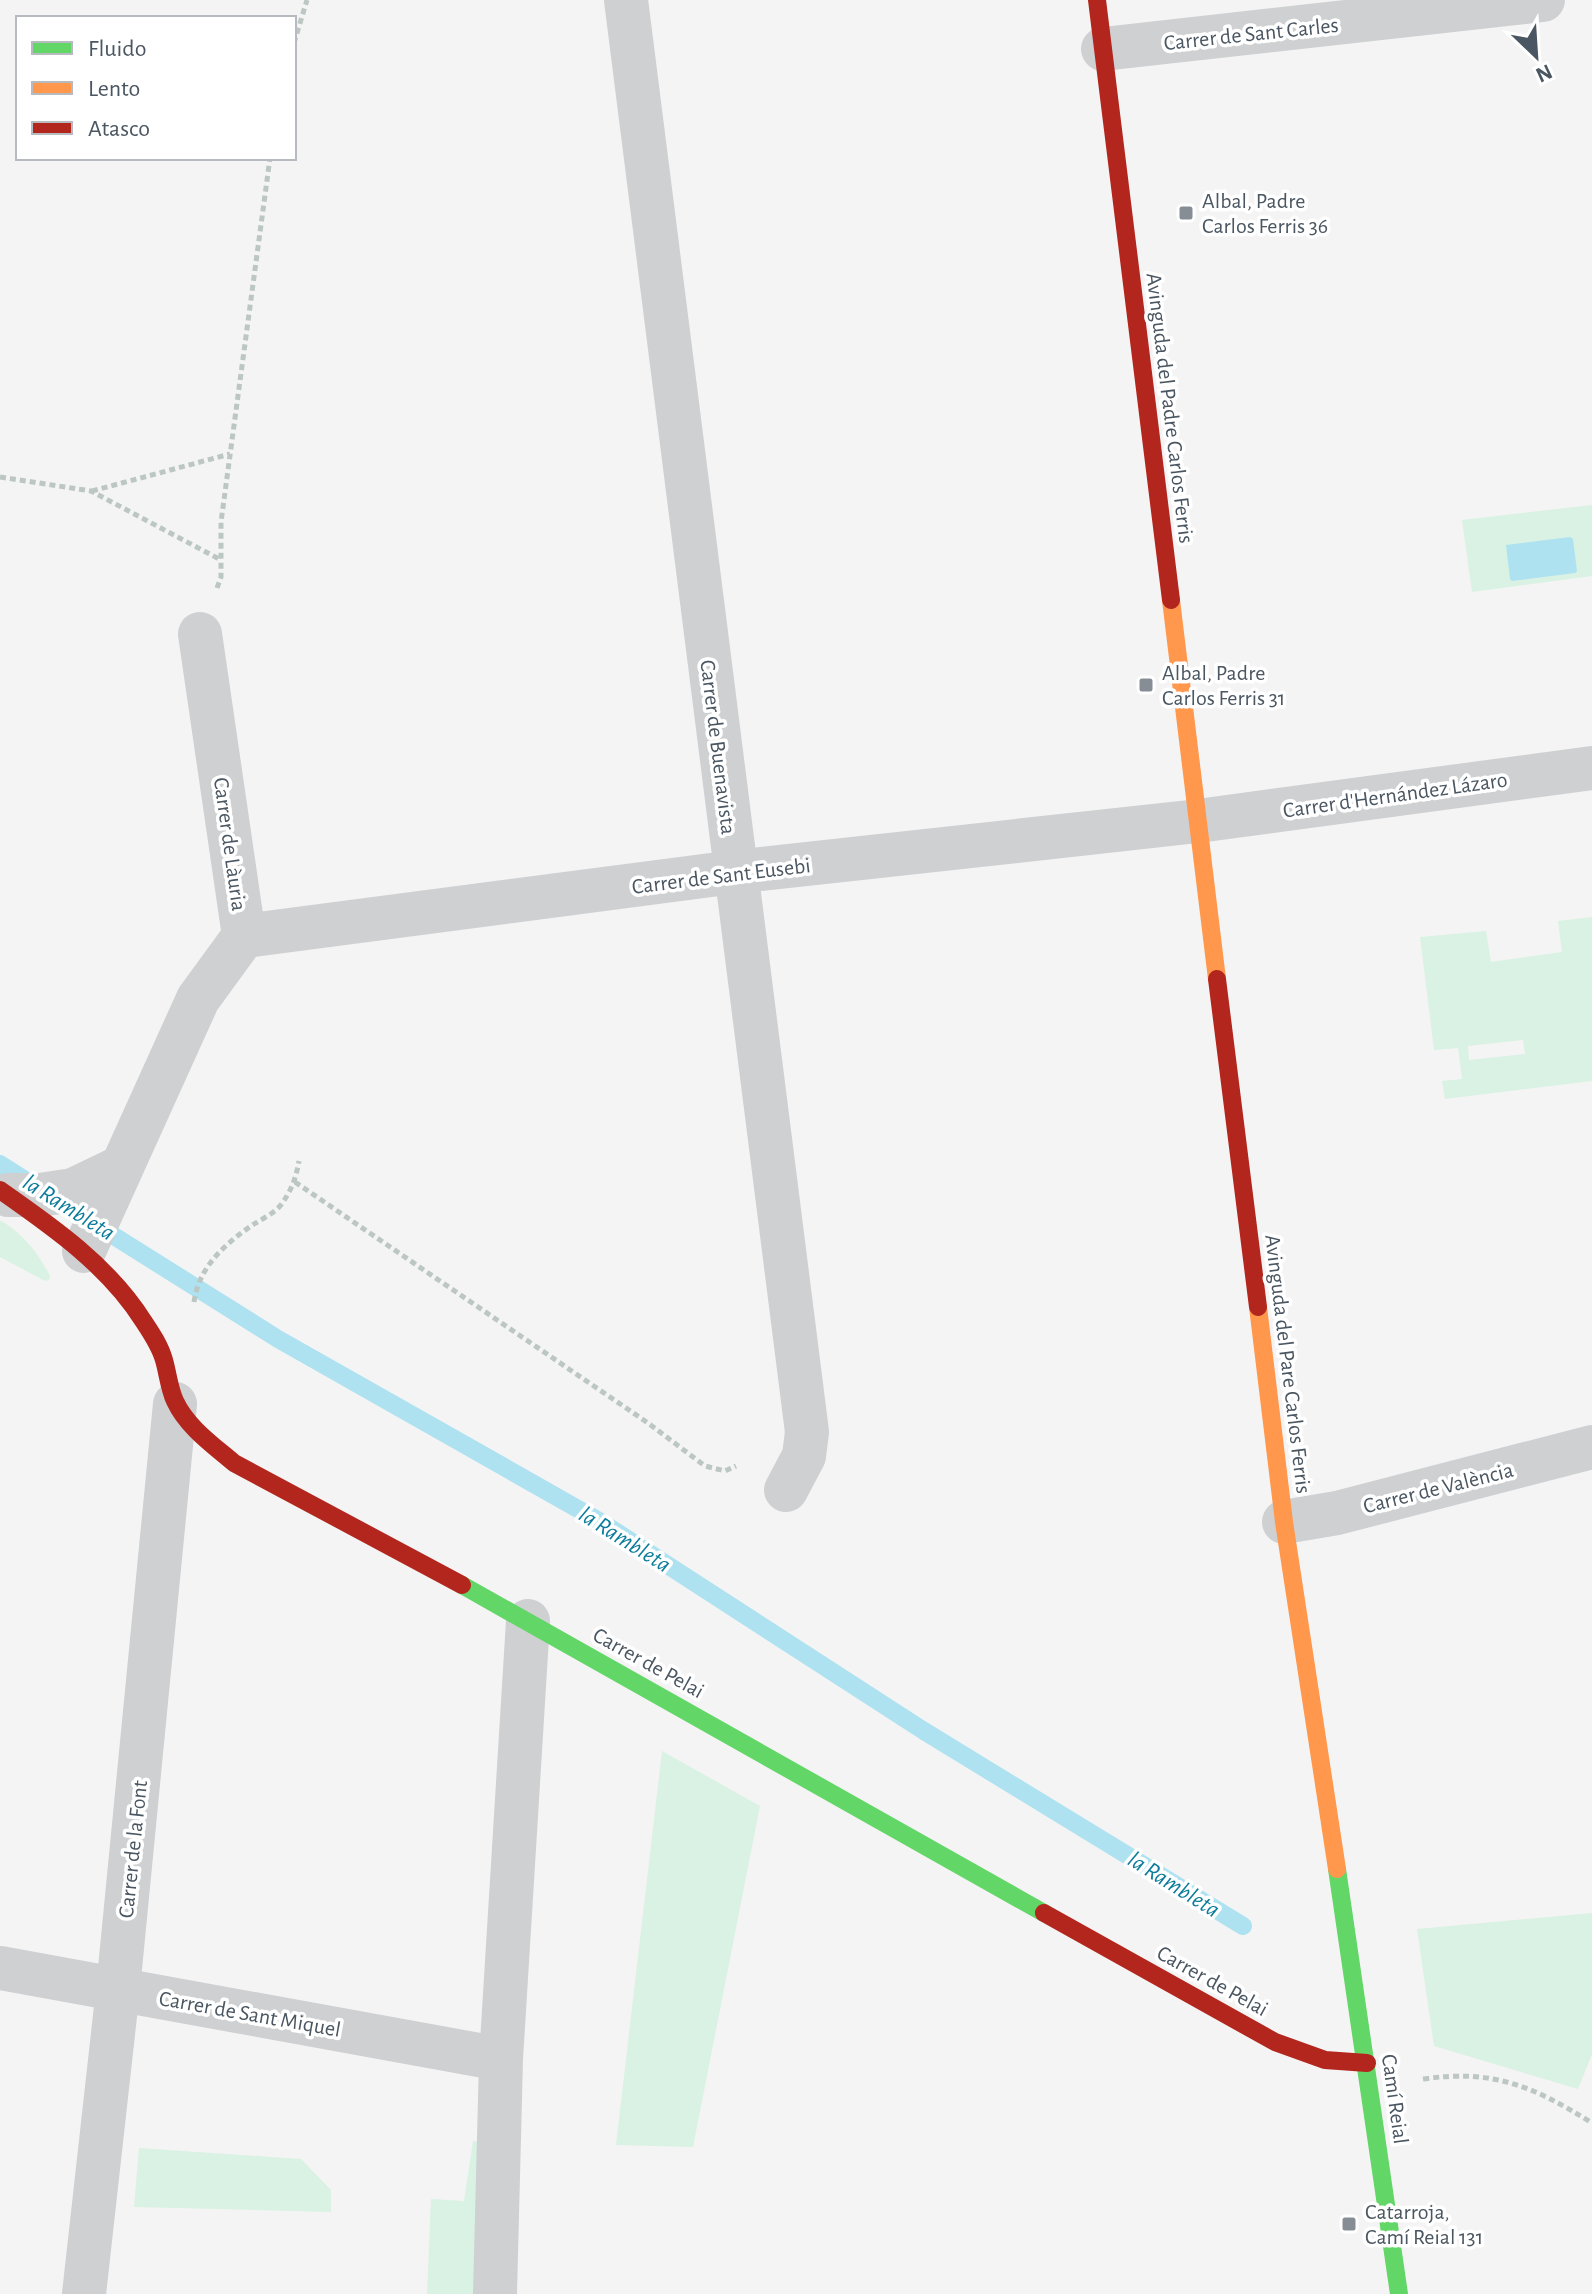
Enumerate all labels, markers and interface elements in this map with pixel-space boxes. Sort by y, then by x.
street label: Carrer de Sant Carles [1163,14,1340,54]
legend [16,16,296,160]
north arrow [1496,16,1576,96]
text: Fluido [88,37,147,61]
text: N [1532,60,1556,86]
text: Lento [88,77,140,101]
text: Atasco [88,117,150,141]
place label: Albal, Padre Carlos Ferris 36 [1202,190,1328,237]
marker: Albal, Padre Carlos Ferris 36 [1177,204,1195,222]
street label: Avinguda del Padre Carlos Ferris [1142,272,1198,545]
street label: Carrer de Buenavista [696,658,740,836]
place label: Albal, Padre Carlos Ferris 31 [1162,662,1285,709]
marker: Albal, Padre Carlos Ferris 31 [1137,676,1155,694]
street label: Carrer d'Hernández Lázaro [1281,768,1509,822]
street label: Carrer de Làuria [210,776,250,912]
street label: Carrer de Sant Eusebi [631,854,812,898]
water label: la Rambleta [18,1170,119,1245]
street label: Avinguda del Pare Carlos Ferris [1261,1233,1315,1495]
street label: Carrer de València [1361,1459,1516,1517]
water label: la Rambleta [574,1502,675,1577]
street label: Carrer de Pelai [589,1623,708,1702]
street label: Carrer de la Font [115,1779,151,1919]
water label: la Rambleta [1123,1847,1224,1922]
street label: Carrer de Pelai [1153,1941,1272,2020]
street label: Carrer de Sant Miquel [157,1987,342,2041]
street label: Camí Reial [1378,2053,1412,2145]
place label: Catarroja, Camí Reial 131 [1365,2201,1483,2248]
marker: Catarroja, Camí Reial 131 [1340,2215,1358,2233]

